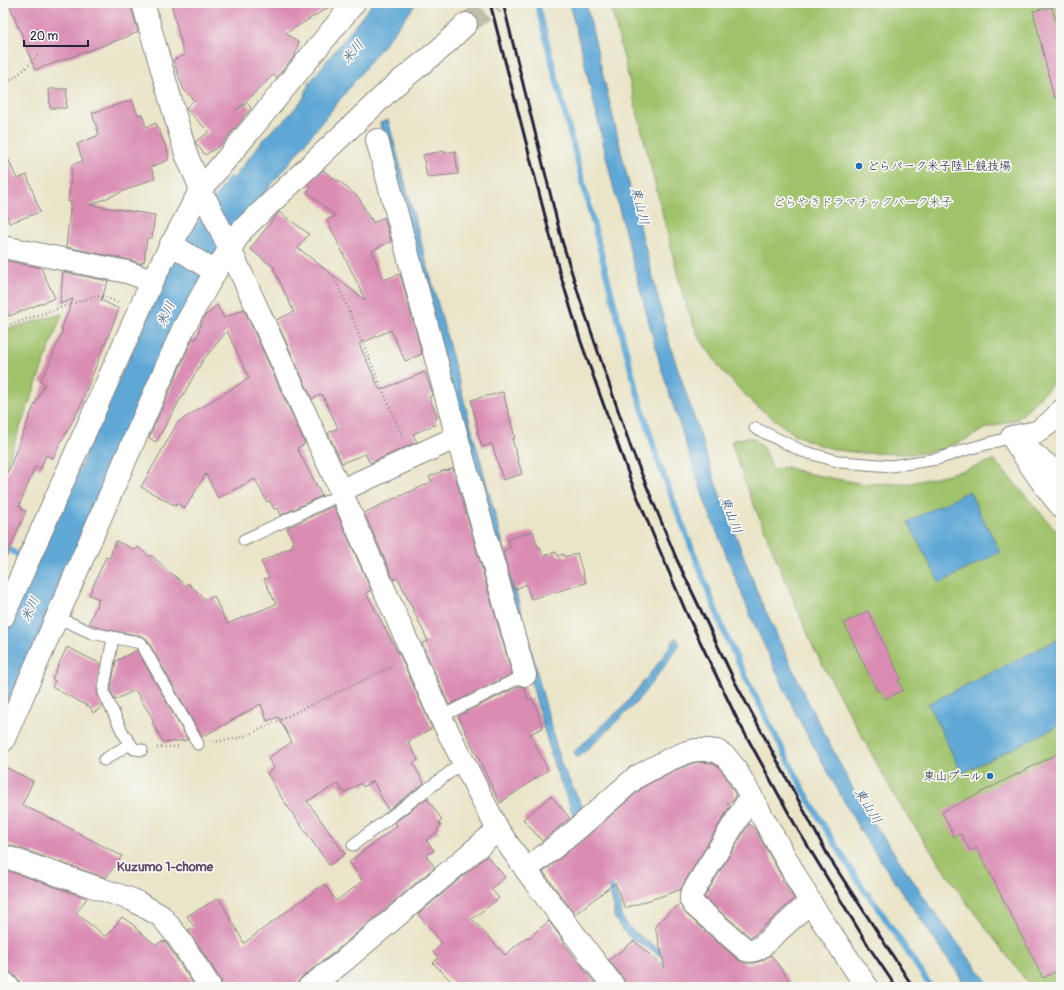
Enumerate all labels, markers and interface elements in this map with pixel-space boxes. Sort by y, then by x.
scale bar [24,22,88,48]
text: 20 m [30,29,59,44]
water label: 米川 [339,37,367,67]
place label: どらパーク米子陸上競技場 [867,159,1011,174]
marker: どらパーク米子陸上競技場 [854,161,864,171]
water label: 東山川 [628,185,652,227]
park label: どらやきドラマチックパーク米子 [773,195,953,210]
water label: 米川 [153,299,179,329]
water label: 東山川 [717,494,745,536]
water label: 米川 [17,594,43,624]
place label: 東山プール [923,769,982,784]
marker: 東山プール [985,771,995,781]
water label: 東山川 [851,785,885,827]
district label: Kuzumo 1-chome [117,859,214,875]

